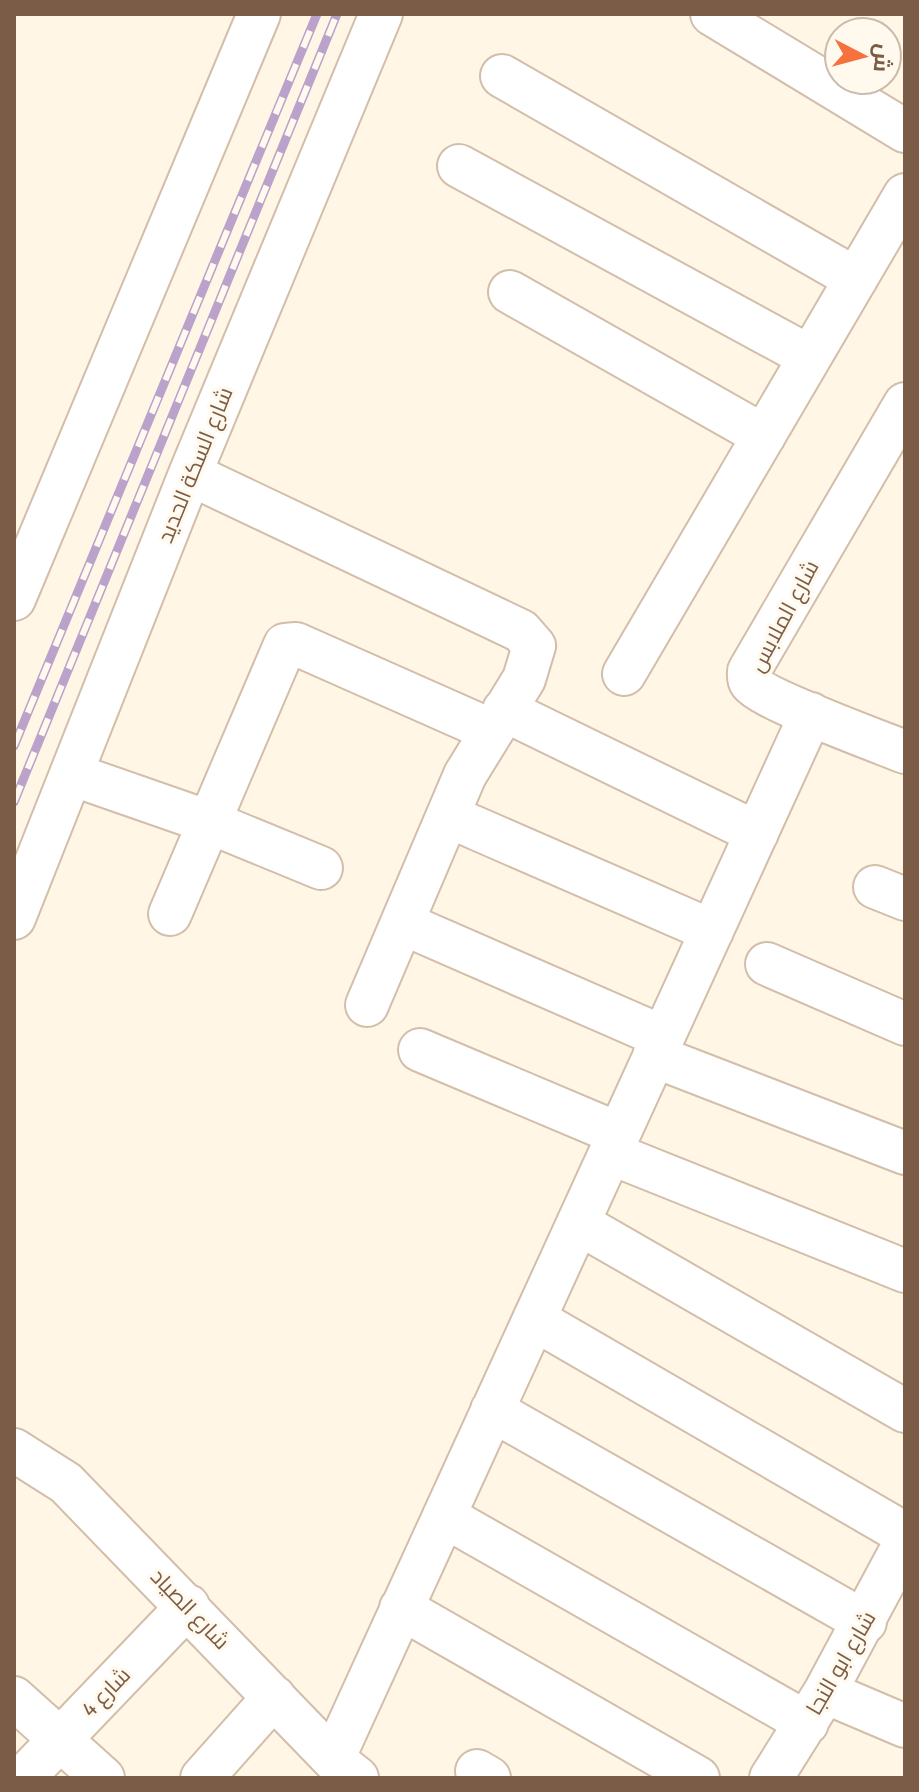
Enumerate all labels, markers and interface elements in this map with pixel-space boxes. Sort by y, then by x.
north arrow [823,16,903,96]
text: ش [867,43,897,73]
street label: شارع السكة الحديد [151,383,239,547]
street label: شارع الملابس [743,555,826,677]
street label: شارع الصياد [144,1563,235,1656]
street label: شارع ابو النجا [800,1606,882,1720]
street label: شارع 4 [76,1662,137,1723]

